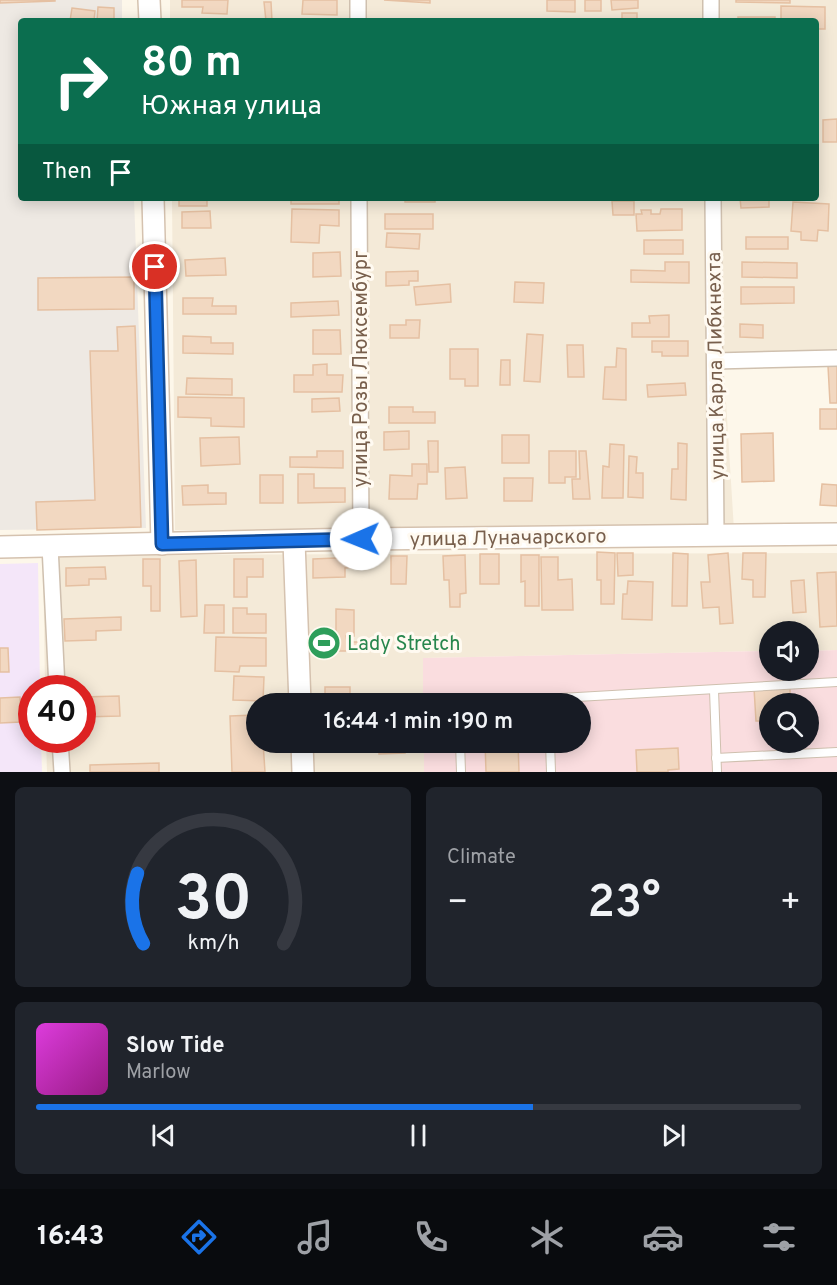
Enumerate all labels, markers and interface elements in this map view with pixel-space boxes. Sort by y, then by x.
text: 80 m [141,38,242,91]
icon: right [42,42,120,120]
text: Южная улица [141,90,322,124]
icon: arrive [104,156,137,189]
text: Then [42,159,92,186]
pin [129,241,180,292]
icon: arrive [138,250,171,283]
street label: улица Розы Люксембург [349,250,375,488]
street label: улица Карла Либкнехта [702,252,732,480]
position arrow [329,507,393,571]
street label: улица Луначарского [409,524,607,554]
map controls [759,621,819,753]
button: sound [759,621,819,681]
sports icon: Lady Stretch [306,625,342,661]
place label: Lady Stretch [347,632,461,658]
speed limit sign: 40 [18,675,96,753]
button: search [759,693,819,753]
text: 16:44 · 1 min · 190 m [324,709,513,736]
text: Climate [447,845,516,871]
text: 30 [174,863,252,942]
text: 23° [587,876,661,933]
text: − [447,883,468,925]
text: + [780,883,801,925]
text: km/h [187,930,239,957]
text: Slow Tide [126,1033,225,1060]
text: Marlow [126,1060,190,1086]
icon: previous [147,1119,180,1152]
icon: pause [402,1119,435,1152]
icon: next [657,1119,690,1152]
icon: directions [178,1216,220,1258]
icon: music [294,1216,336,1258]
icon: phone [410,1216,452,1258]
icon: climate [526,1216,568,1258]
icon: car [642,1216,684,1258]
icon: filters [758,1216,800,1258]
text: 16:43 [37,1220,104,1254]

